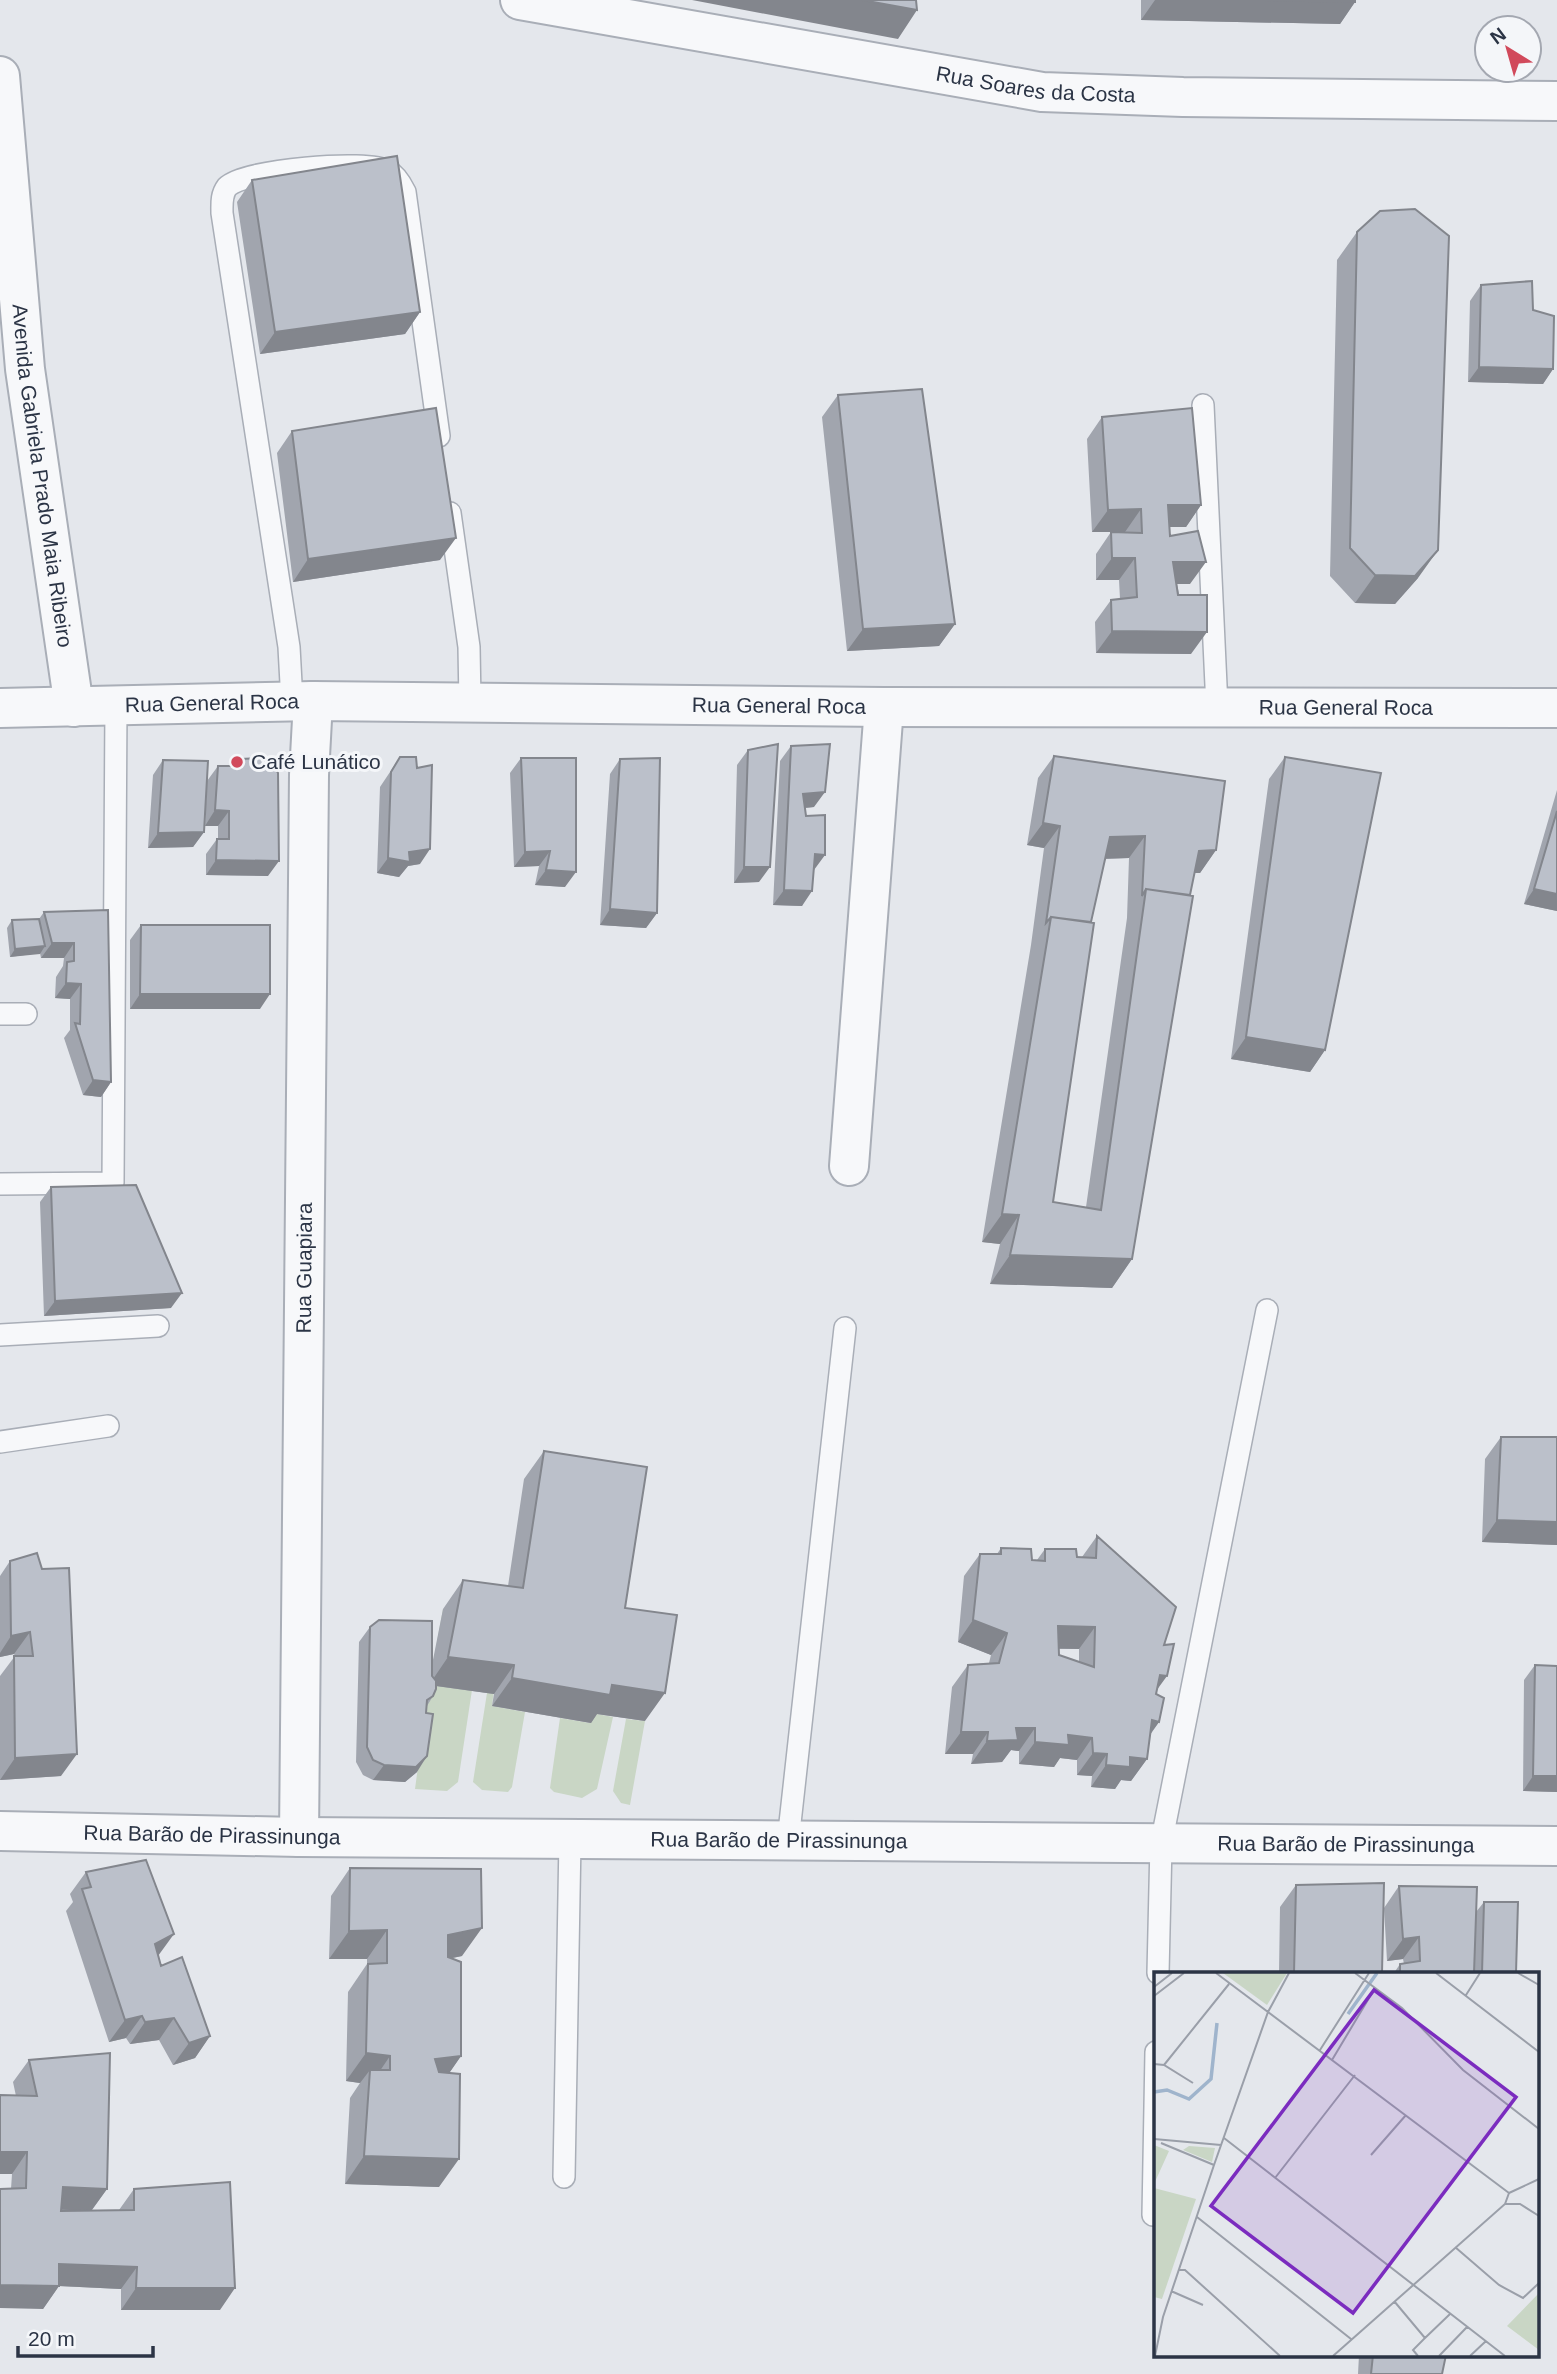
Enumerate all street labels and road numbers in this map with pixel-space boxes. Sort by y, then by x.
street label: Rua Soares da Costa [934,62,1136,106]
street label: Avenida Gabriela Prado Maia Ribeiro [8,303,77,649]
street label: Rua General Roca [125,689,300,716]
street label: Rua General Roca [692,693,866,718]
street label: Rua General Roca [1259,696,1433,719]
street label: Rua Guapiara [292,1202,316,1334]
street label: Rua Barão de Pirassinunga [83,1821,341,1848]
street label: Rua Barão de Pirassinunga [650,1828,908,1852]
street label: Rua Barão de Pirassinunga [1217,1832,1475,1856]

